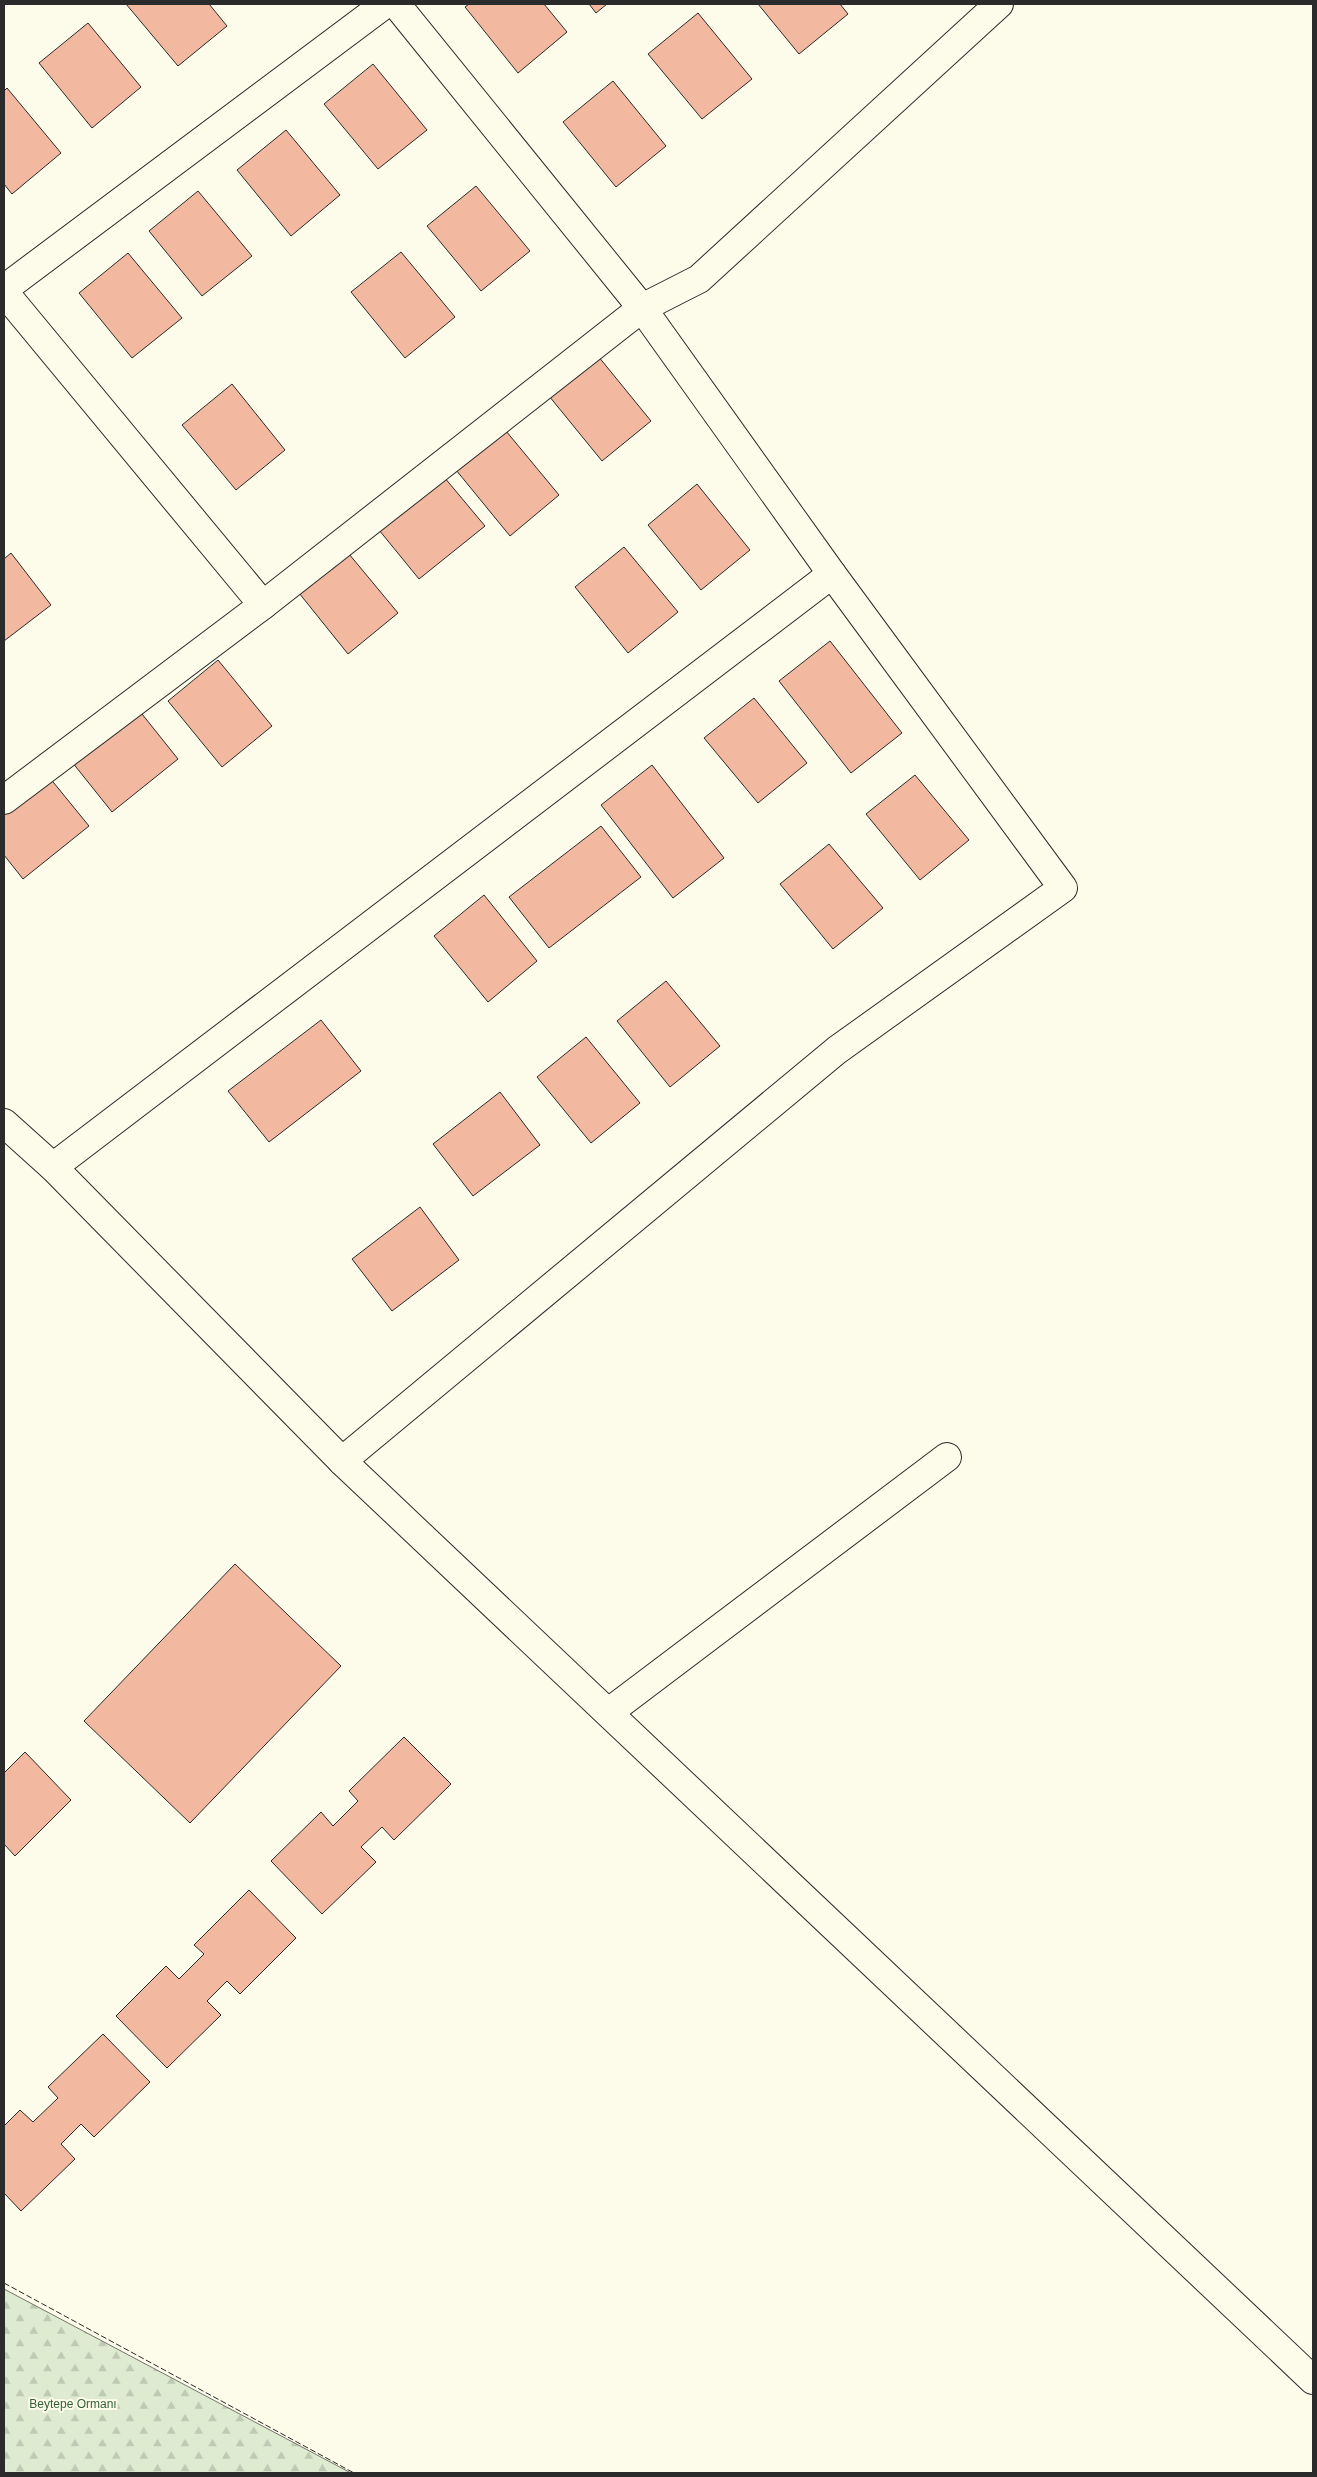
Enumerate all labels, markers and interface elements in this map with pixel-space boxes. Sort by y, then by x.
park label: Beytepe Ormanı [29,2397,117,2411]

